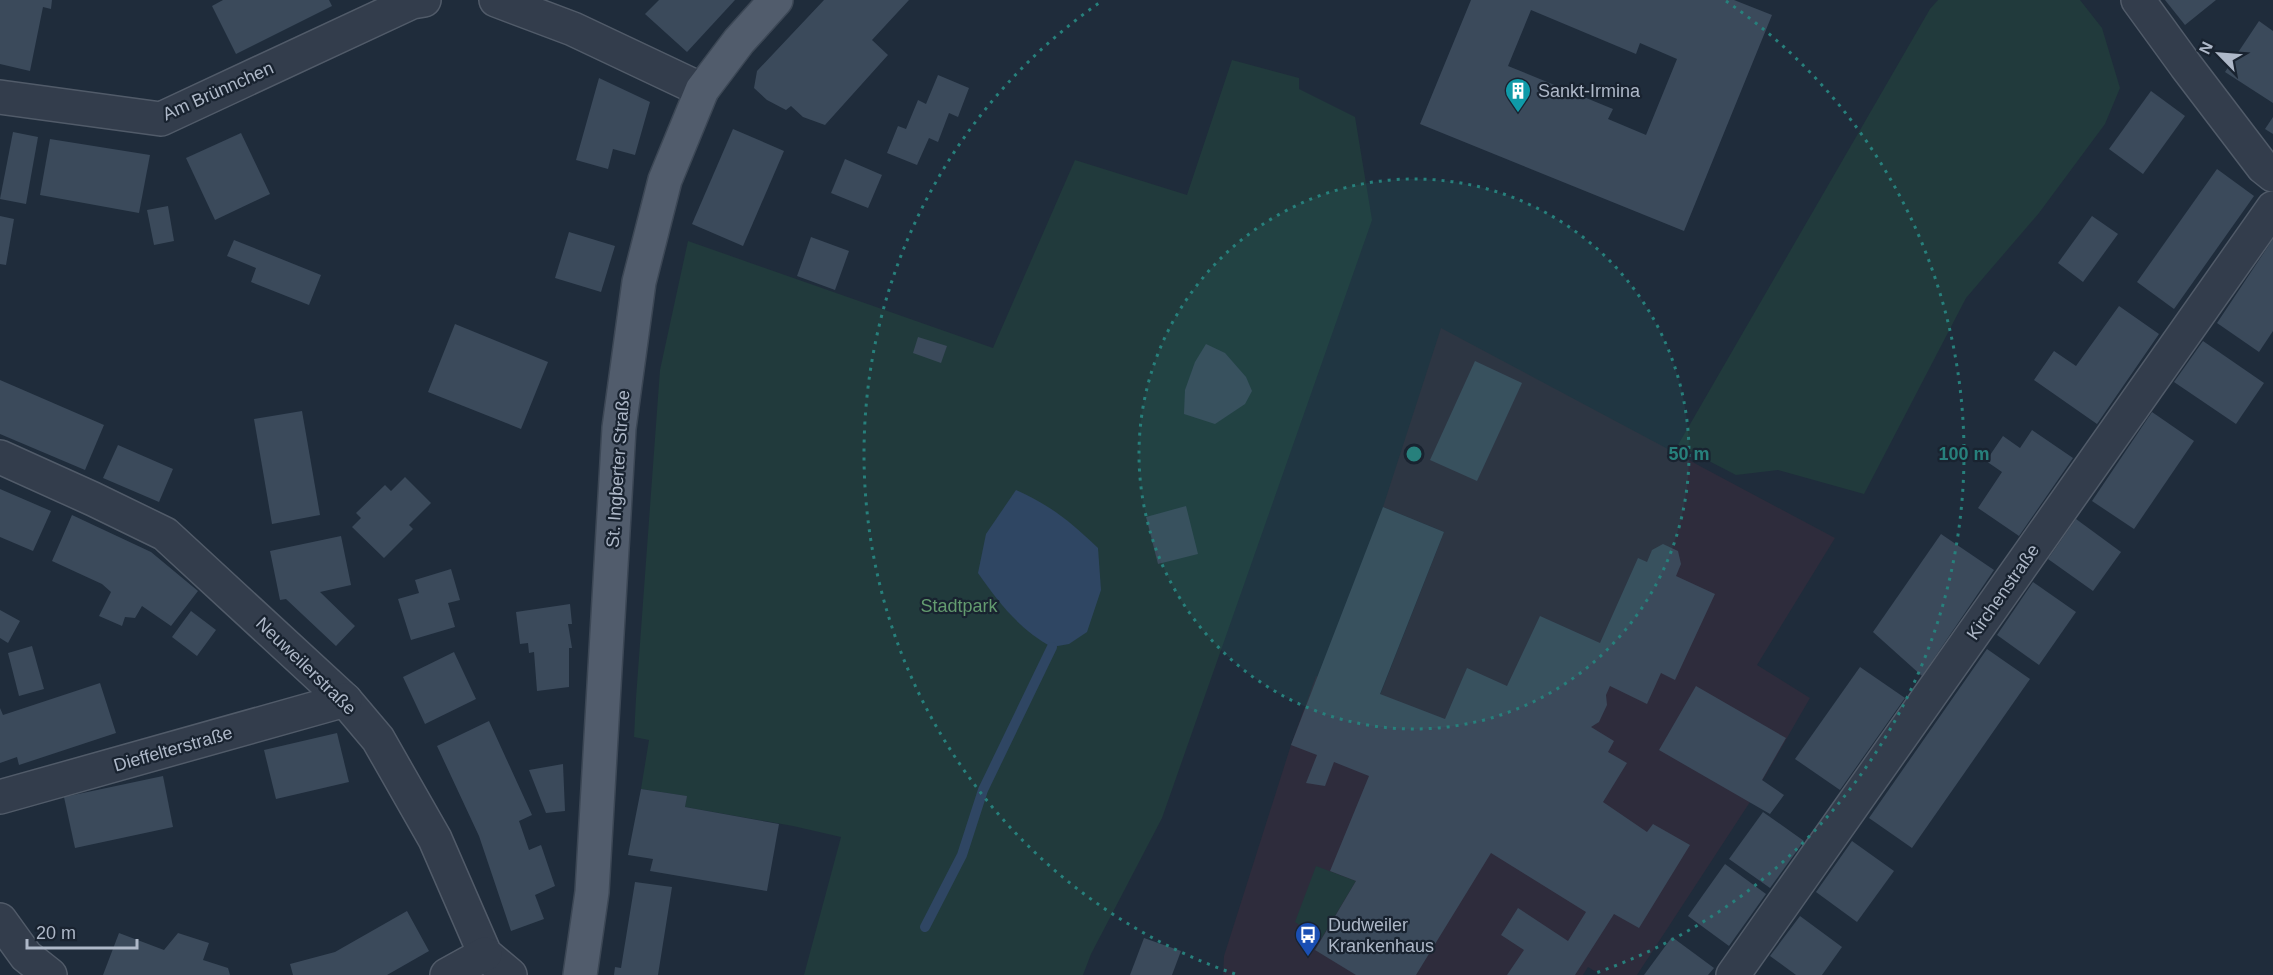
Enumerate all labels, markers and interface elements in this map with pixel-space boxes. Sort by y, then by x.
north arrow [2189,24,2249,84]
text: N [2196,39,2216,57]
street label: Am Brünnchen [160,58,276,124]
building icon: Sankt-Irmina [1503,76,1533,114]
place label: Sankt-Irmina [1538,81,1641,101]
street label: St. Ingberter Straße [603,389,633,549]
centre of rings [1404,444,1424,464]
text: 50 m [1668,444,1710,464]
text: 100 m [1938,444,1990,464]
street label: Kirchenstraße [1963,540,2043,644]
park label: Stadtpark [920,596,999,616]
street label: Neuweilerstraße [252,613,360,719]
street label: Dieffelterstraße [111,722,235,776]
scale bar [27,912,136,950]
place label: Dudweiler Krankenhaus [1328,915,1434,956]
bus stop icon: Dudweiler Krankenhaus [1293,920,1323,958]
text: 20 m [36,923,76,943]

